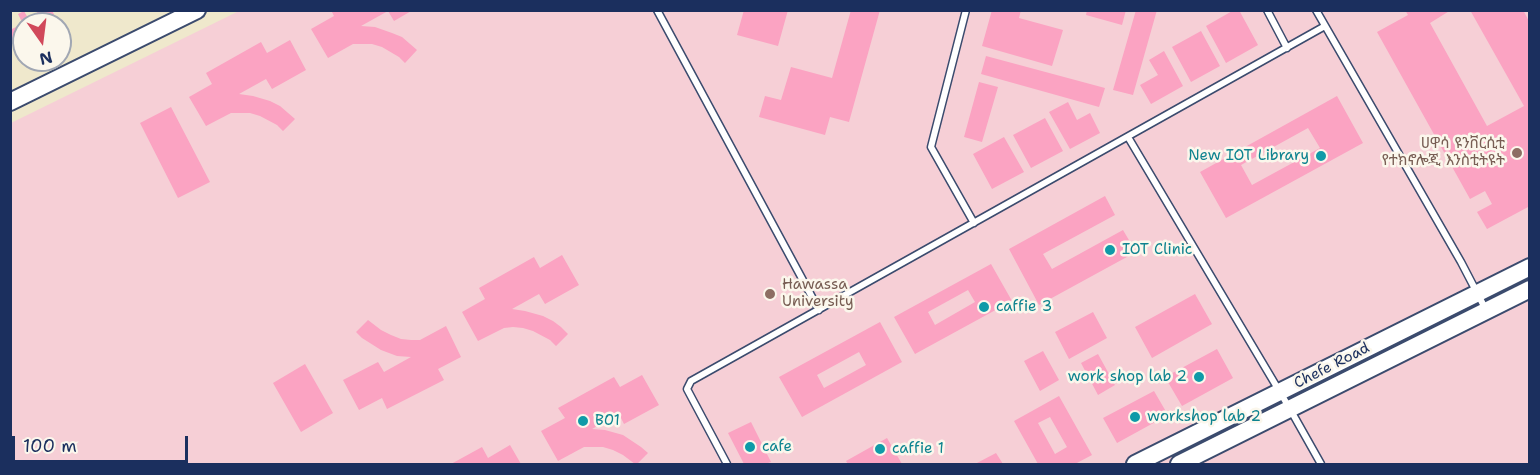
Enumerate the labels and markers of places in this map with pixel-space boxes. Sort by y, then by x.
place label: ሀዋሳ ዩንቨርሲቲ የተክኖሎጂ እንስቲትዩት [1382,135,1505,170]
marker: ሀዋሳ ዩንቨርሲቲ የተክኖሎጂ እንስቲትዩት [1510,146,1524,160]
place label: New IOT Library [1188,147,1309,165]
marker: New IOT Library [1314,149,1328,163]
place label: IOT Clinic [1122,241,1192,259]
marker: IOT Clinic [1103,243,1117,257]
place label: Hawassa University [782,276,854,311]
marker: Hawassa University [763,287,777,301]
place label: caffie 3 [996,298,1052,316]
marker: caffie 3 [977,300,991,314]
place label: work shop lab 2 [1068,368,1187,386]
marker: work shop lab 2 [1192,370,1206,384]
place label: workshop lab 2 [1147,408,1261,426]
marker: workshop lab 2 [1128,410,1142,424]
place label: B01 [595,412,620,430]
marker: B01 [576,414,590,428]
place label: cafe [762,438,792,456]
marker: cafe [743,440,757,454]
place label: caffie 1 [892,440,944,458]
marker: caffie 1 [873,442,887,456]

